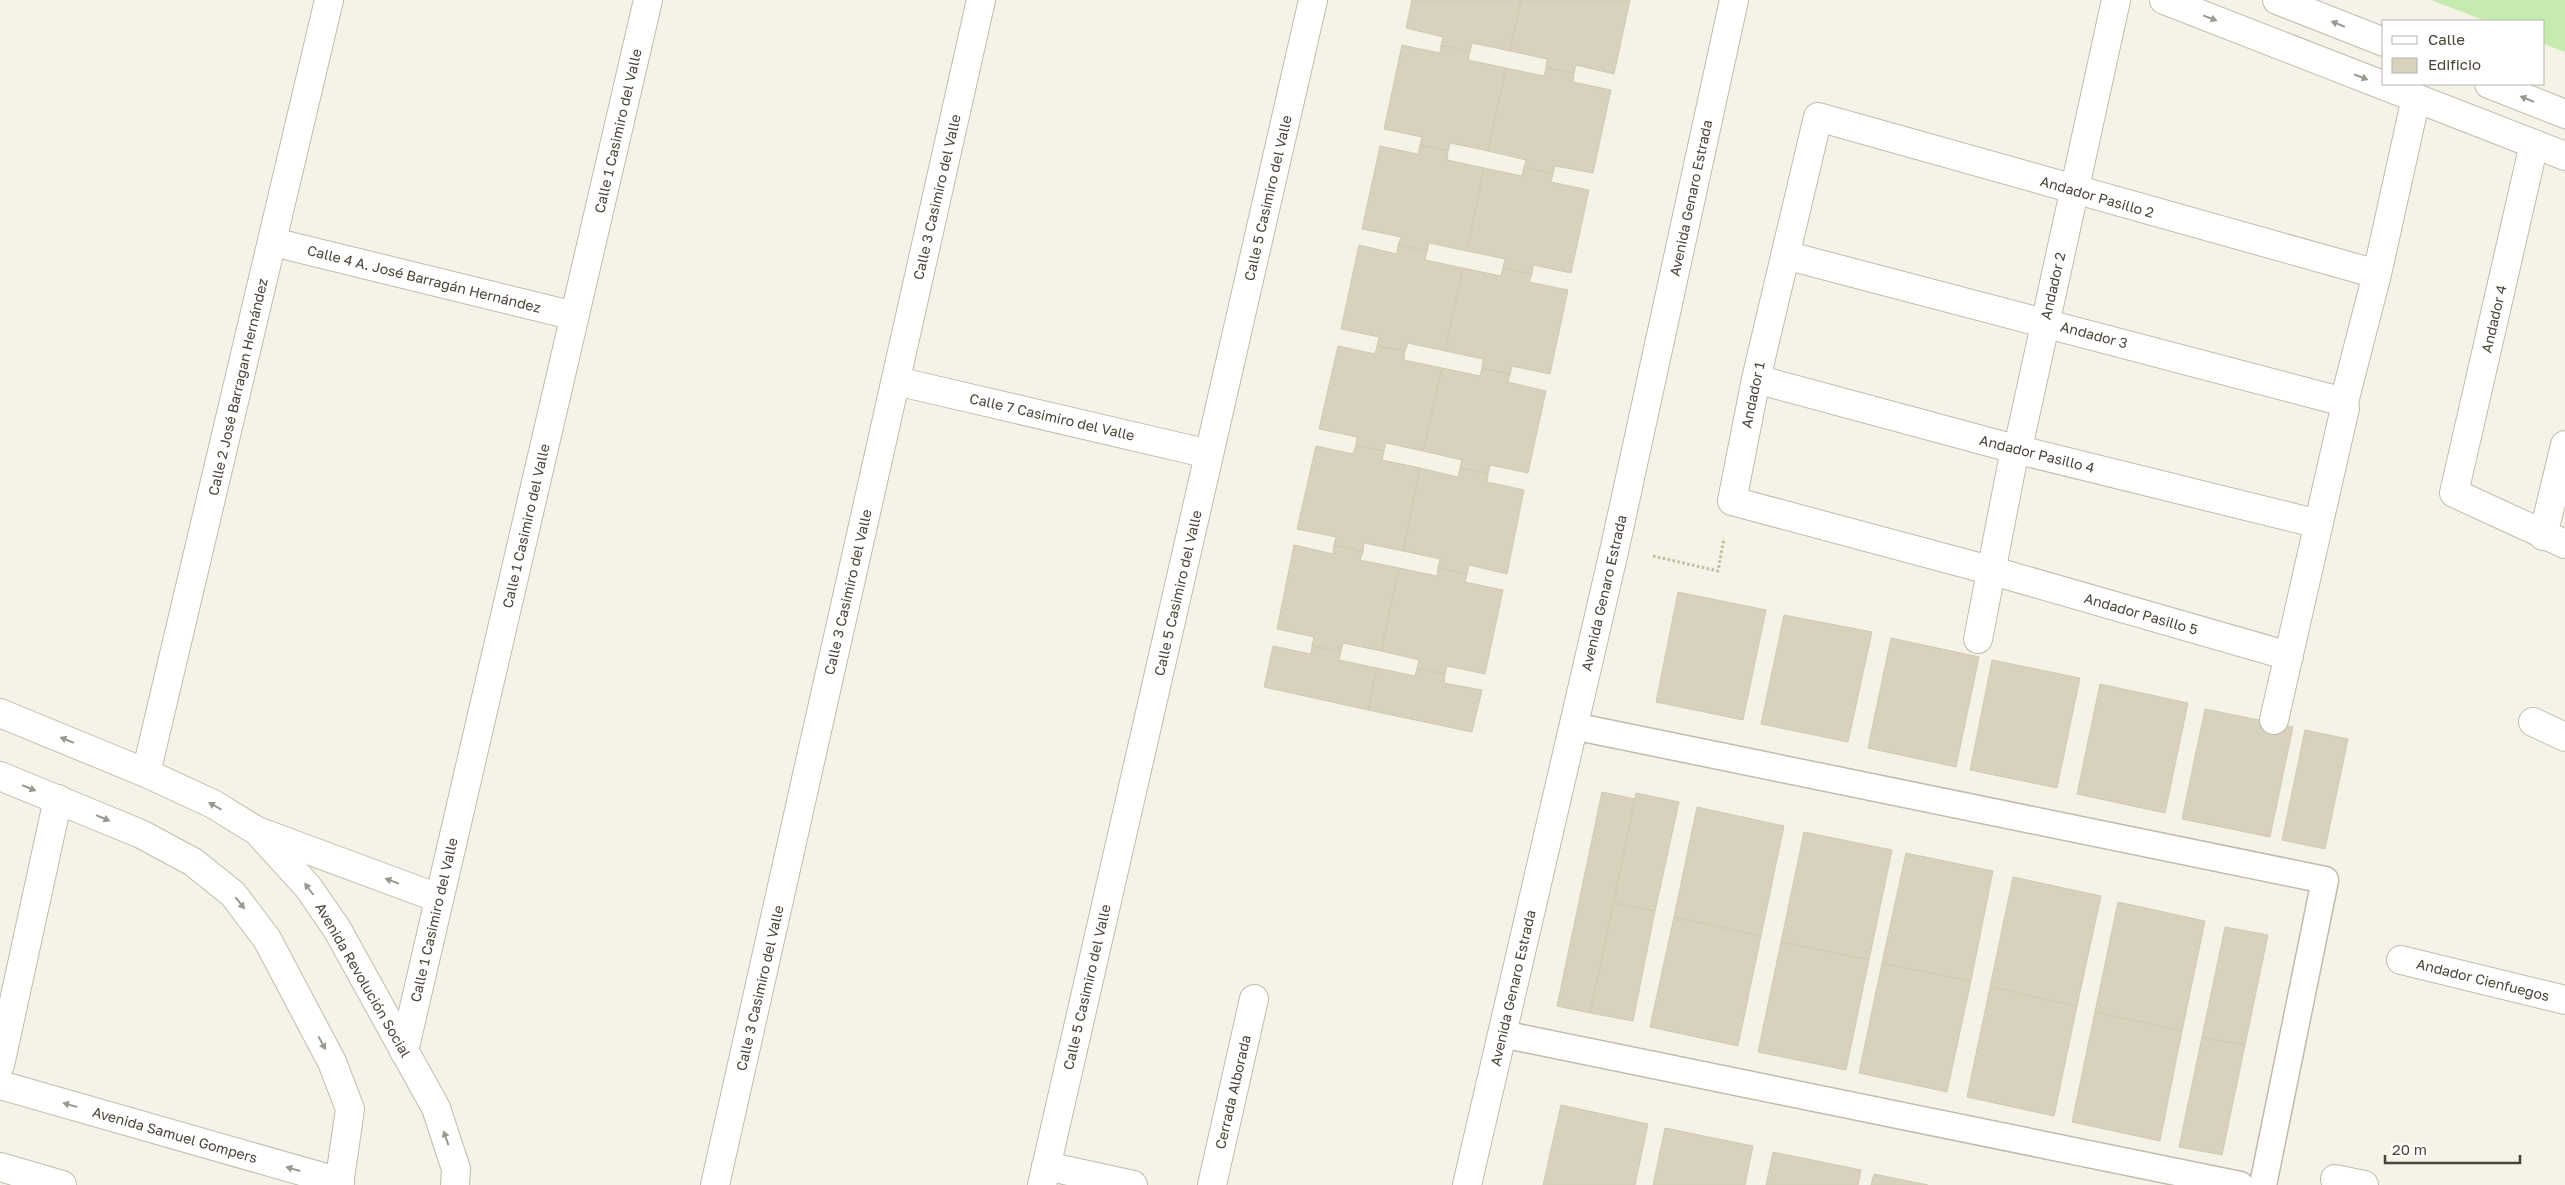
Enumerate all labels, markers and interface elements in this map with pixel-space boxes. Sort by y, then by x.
one-way arrow [2202,15,2217,22]
one-way arrow [2331,20,2346,27]
legend [2382,20,2545,85]
text: Calle [2428,30,2465,48]
street label: Calle 1 Casimiro del Valle [590,47,645,215]
text: Edificio [2428,55,2481,73]
one-way arrow [2354,73,2369,81]
one-way arrow [2519,95,2534,103]
street label: Calle 3 Casimiro del Valle [909,112,964,281]
street label: Calle 5 Casimiro del Valle [1240,113,1295,282]
street label: Avenida Genaro Estrada [1666,118,1715,278]
street label: Andador Pasillo 2 [2038,172,2156,221]
street label: Calle 4 A. José Barragán Hernández [306,241,543,316]
street label: Andador 2 [2037,251,2069,321]
street label: Calle 2 José Barragan Hernández [204,277,271,497]
street label: Andador 4 [2477,283,2510,354]
street label: Andador 3 [2059,317,2129,352]
street label: Andador 1 [1737,360,1768,430]
street label: Calle 7 Casimiro del Valle [968,389,1136,444]
street label: Andador Pasillo 4 [1978,431,2096,476]
street label: Calle 1 Casimiro del Valle [498,442,553,610]
street label: Calle 3 Casimiro del Valle [820,507,875,676]
street label: Calle 5 Casimiro del Valle [1150,508,1205,677]
street label: Avenida Genaro Estrada [1577,513,1630,673]
street label: Andador Pasillo 5 [2082,589,2200,638]
one-way arrow [60,736,74,744]
one-way arrow [22,784,36,792]
one-way arrow [208,802,223,810]
one-way arrow [96,814,111,822]
street label: Calle 1 Casimiro del Valle [406,836,461,1004]
one-way arrow [385,877,400,884]
one-way arrow [304,882,314,896]
one-way arrow [234,896,245,909]
street label: Avenida Revolución Social [312,899,415,1060]
street label: Calle 5 Casimiro del Valle [1059,902,1114,1071]
street label: Calle 3 Casimiro del Valle [732,903,787,1072]
street label: Avenida Genaro Estrada [1486,908,1539,1068]
street label: Andador Cienfuegos [2415,955,2551,1004]
street label: Cerrada Alborada [1211,1033,1254,1151]
one-way arrow [318,1036,326,1050]
one-way arrow [62,1101,77,1109]
street label: Avenida Samuel Gompers [91,1103,260,1166]
one-way arrow [442,1130,450,1145]
scale bar [2385,1132,2520,1164]
text: 20 m [2392,1140,2427,1158]
one-way arrow [286,1164,301,1172]

